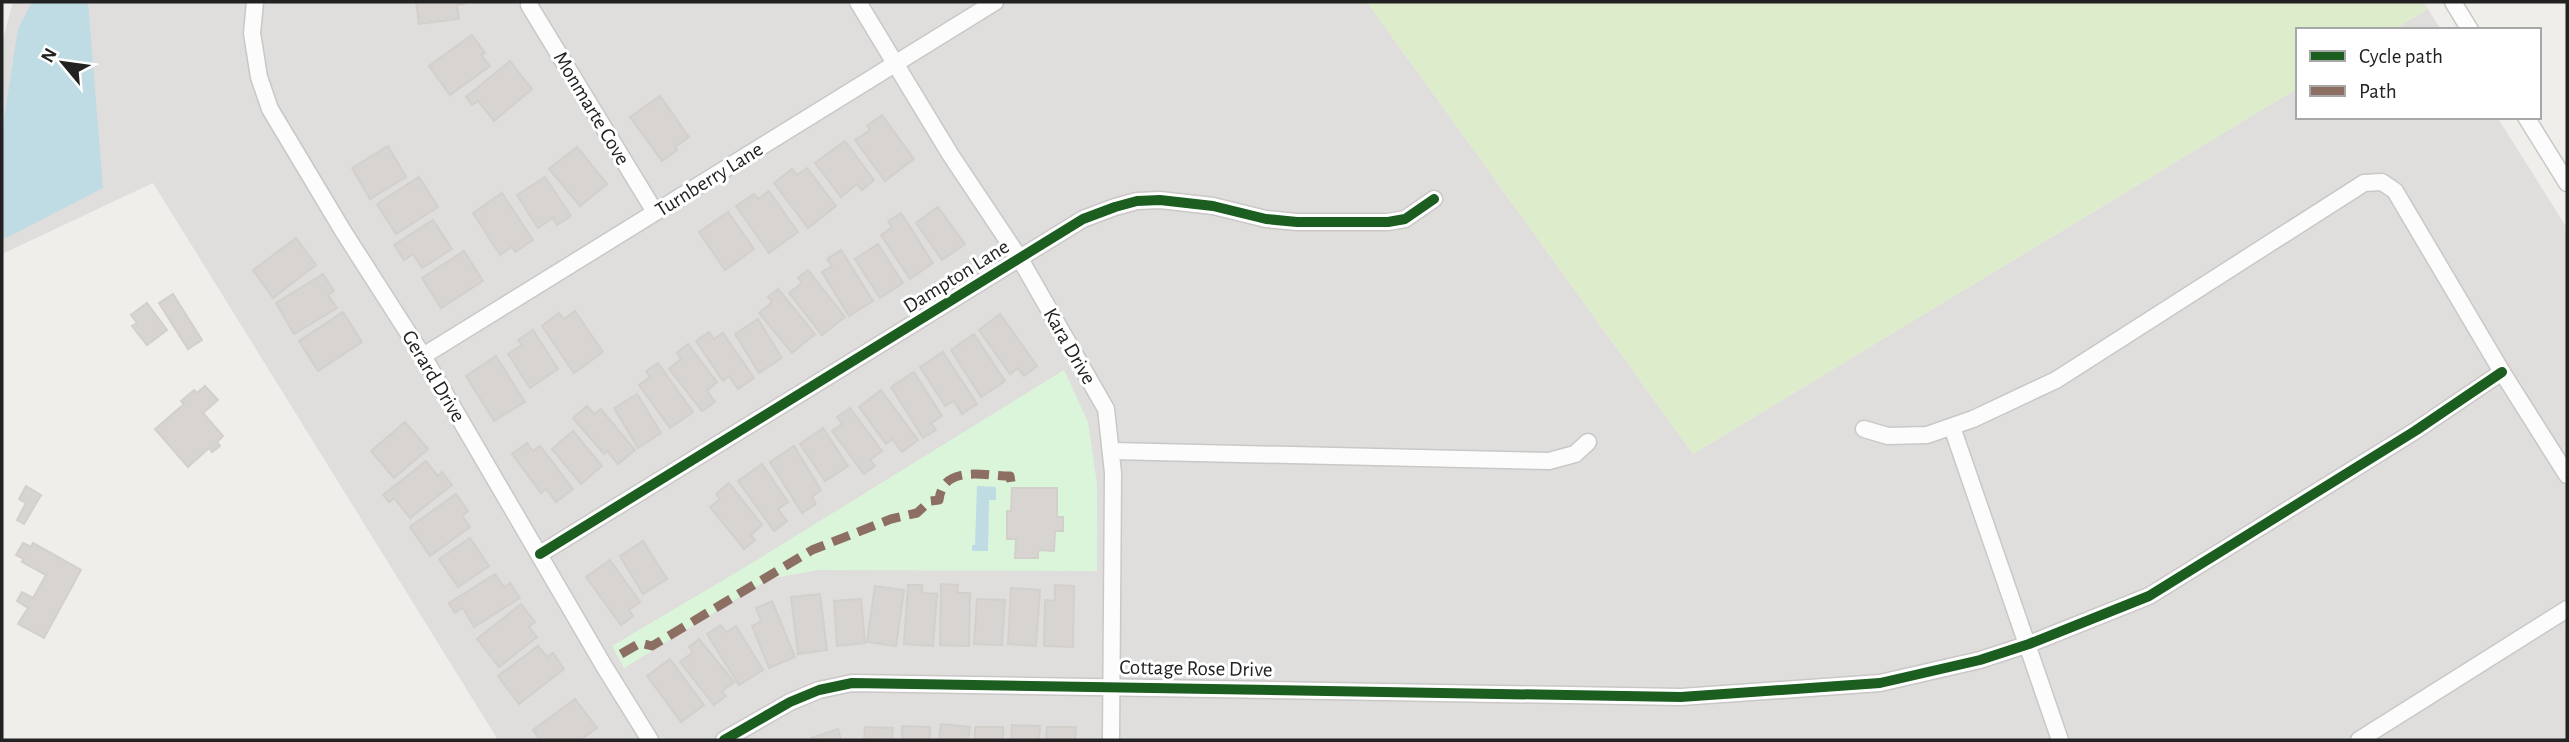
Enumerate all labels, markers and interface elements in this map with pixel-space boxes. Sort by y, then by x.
north arrow [28,28,98,98]
legend [2296,28,2541,119]
text: N [38,45,61,66]
text: Cycle path [2359,46,2443,67]
street label: Monmarte Cove [550,48,634,169]
text: Path [2359,81,2397,102]
street label: Turnberry Lane [652,138,767,221]
street label: Dampton Lane [900,236,1013,317]
street label: Kara Drive [1039,305,1100,388]
street label: Gerard Drive [398,327,469,426]
street label: Cottage Rose Drive [1119,657,1273,680]

